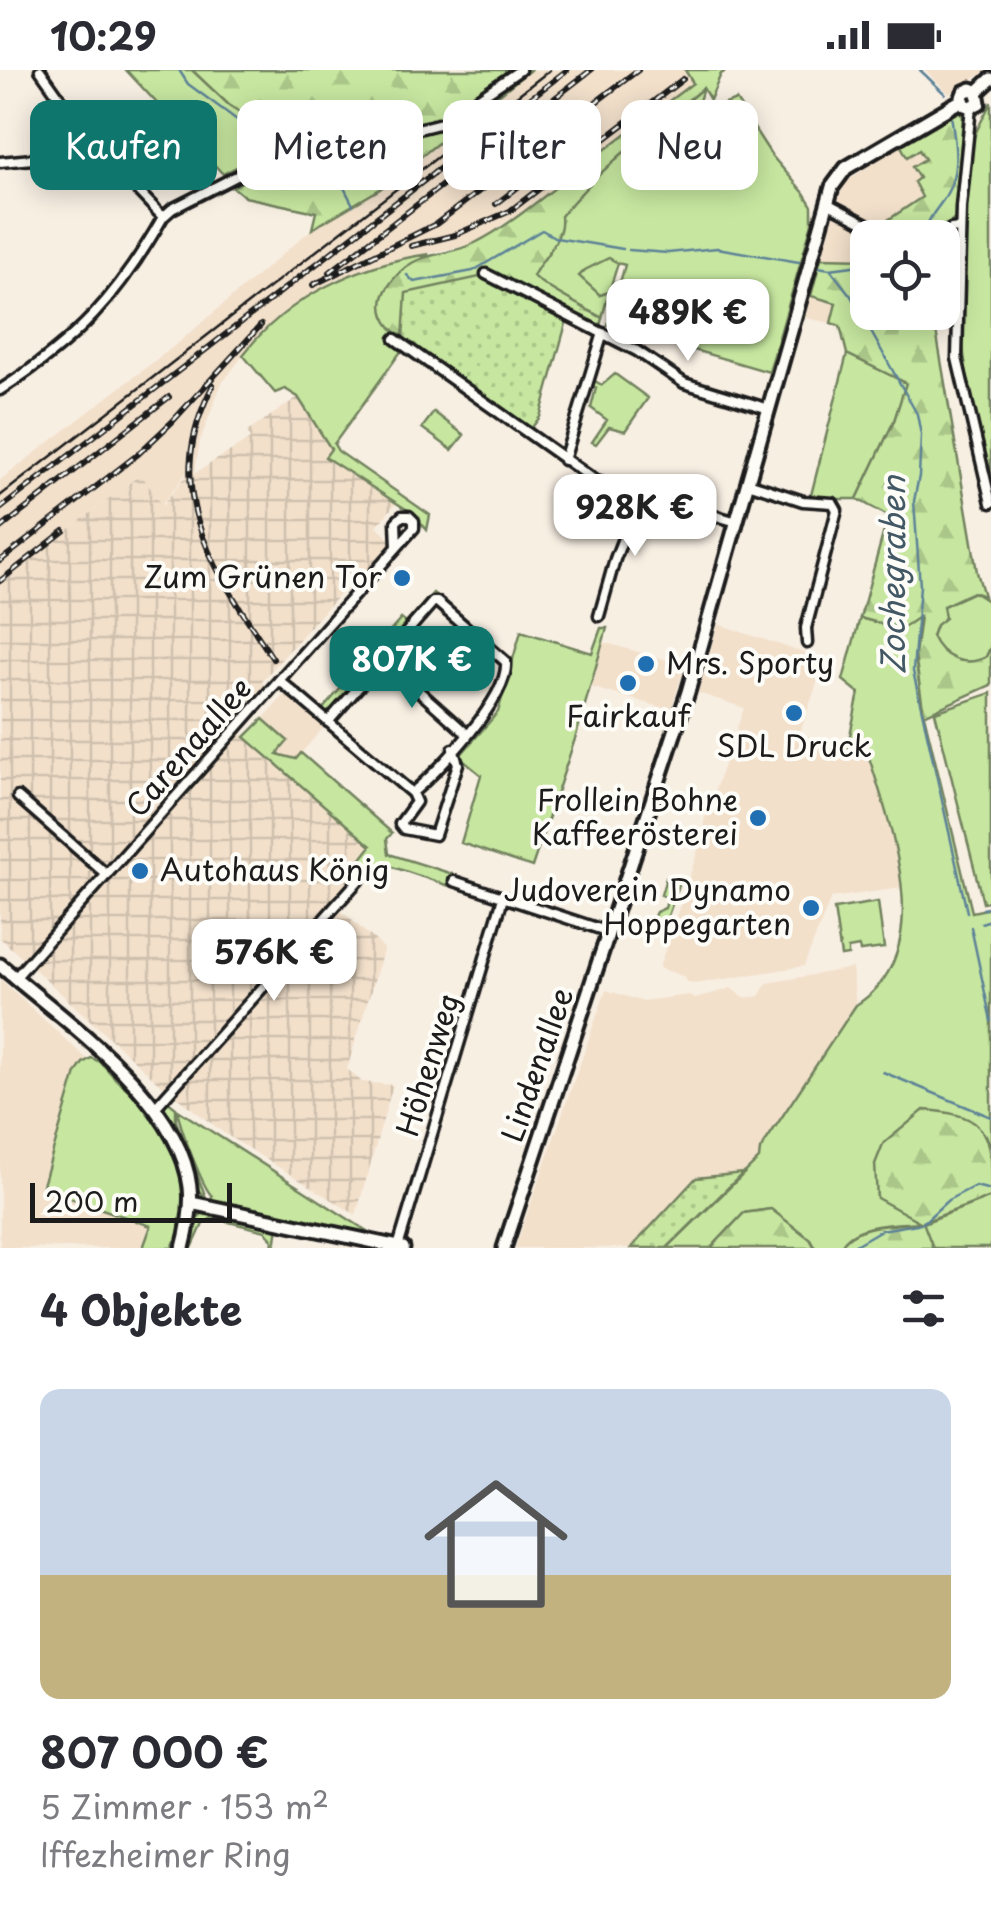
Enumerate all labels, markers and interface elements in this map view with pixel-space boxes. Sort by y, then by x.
text: 10:29 [50,7,157,64]
chip: Kaufen [30,100,217,190]
chip: Mieten [237,100,423,190]
chip: Filter [443,100,601,190]
chip: Neu [621,100,758,190]
map controls [850,220,960,330]
button: locate [850,220,960,330]
pin: 489K € [607,279,769,364]
text: 489K € [628,287,748,335]
pin: 928K € [554,474,716,559]
water label: Zochegraben [868,474,916,674]
text: 928K € [576,482,694,530]
place label: Zum Grünen Tor [144,553,382,598]
marker: Zum Grünen Tor [391,567,413,589]
pin: 807K € [331,626,493,711]
text: 807K € [352,634,472,682]
place label: Mrs. Sporty [666,639,834,684]
marker: Mrs. Sporty [635,653,657,675]
street label: Carenaallee [114,667,261,826]
marker: Fairkauf [617,672,639,694]
place label: Fairkauf [566,692,692,737]
marker: SDL Druck [783,702,805,724]
place label: SDL Druck [716,722,872,767]
place label: Frollein Bohne Kaffeerösterei [532,776,738,855]
marker: Frollein Bohne Kaffeerösterei [747,807,769,829]
place label: Autohaus König [160,846,389,891]
marker: Autohaus König [129,860,151,882]
place label: Judoverein Dynamo Hoppegarten [504,866,791,945]
marker: Judoverein Dynamo Hoppegarten [800,897,822,919]
pin: 576K € [193,919,355,1004]
text: 576K € [214,927,334,975]
street label: Lindenallee [488,981,583,1147]
street label: Höhenweg [384,987,470,1141]
scale bar [30,1178,232,1222]
text: 200 m [45,1179,138,1222]
text: 4 Objekte [40,1277,242,1340]
icon: filters [896,1281,951,1336]
icon: home [406,1454,586,1634]
text: 807 000 € [40,1719,269,1782]
text: 5 Zimmer · 153 m² [40,1782,329,1830]
text: Iffezheimer Ring [40,1830,291,1878]

